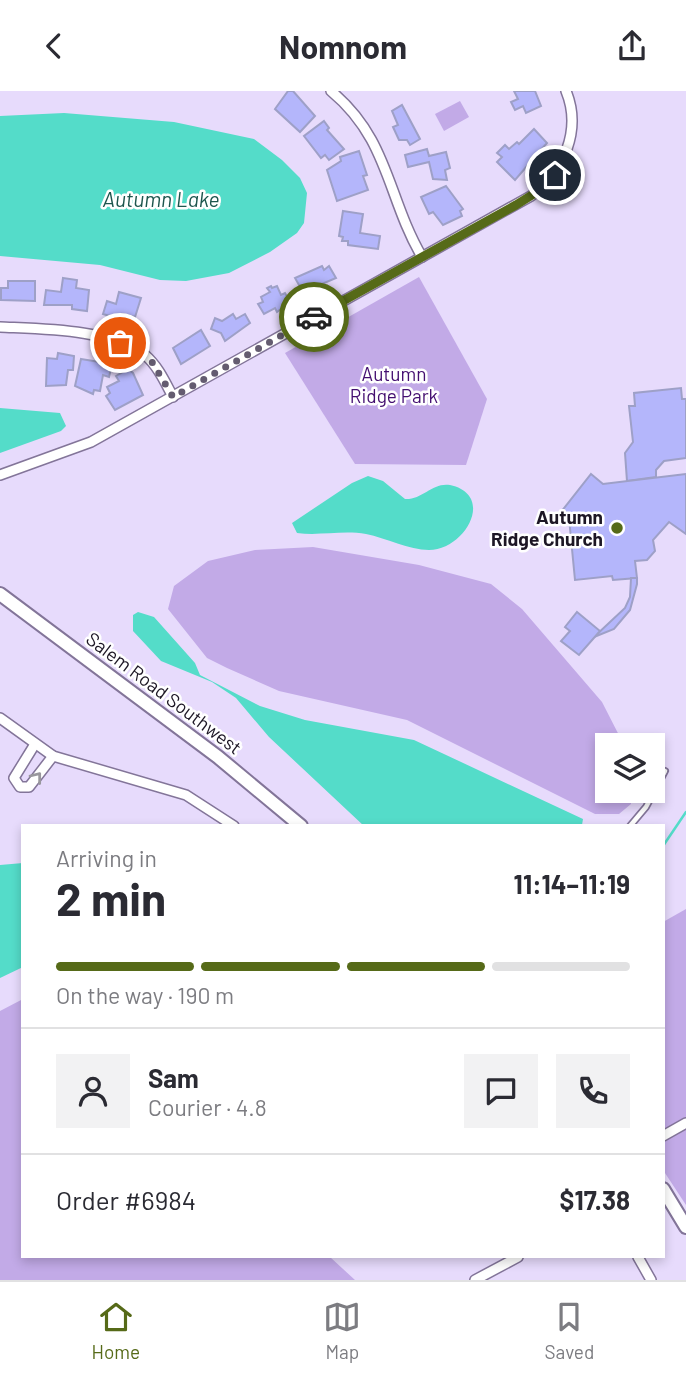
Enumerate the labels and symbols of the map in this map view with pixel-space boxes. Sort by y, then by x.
pin [525,145,585,205]
water label: Autumn Lake [103,186,219,211]
courier [279,282,349,352]
pin [90,313,150,373]
park label: Autumn Ridge Park [350,362,438,407]
place label: Autumn Ridge Church [491,505,603,550]
marker: Autumn Ridge Church [609,520,625,536]
street label: Salem Road Southwest [82,627,247,759]
one-way arrow [29,772,42,784]

